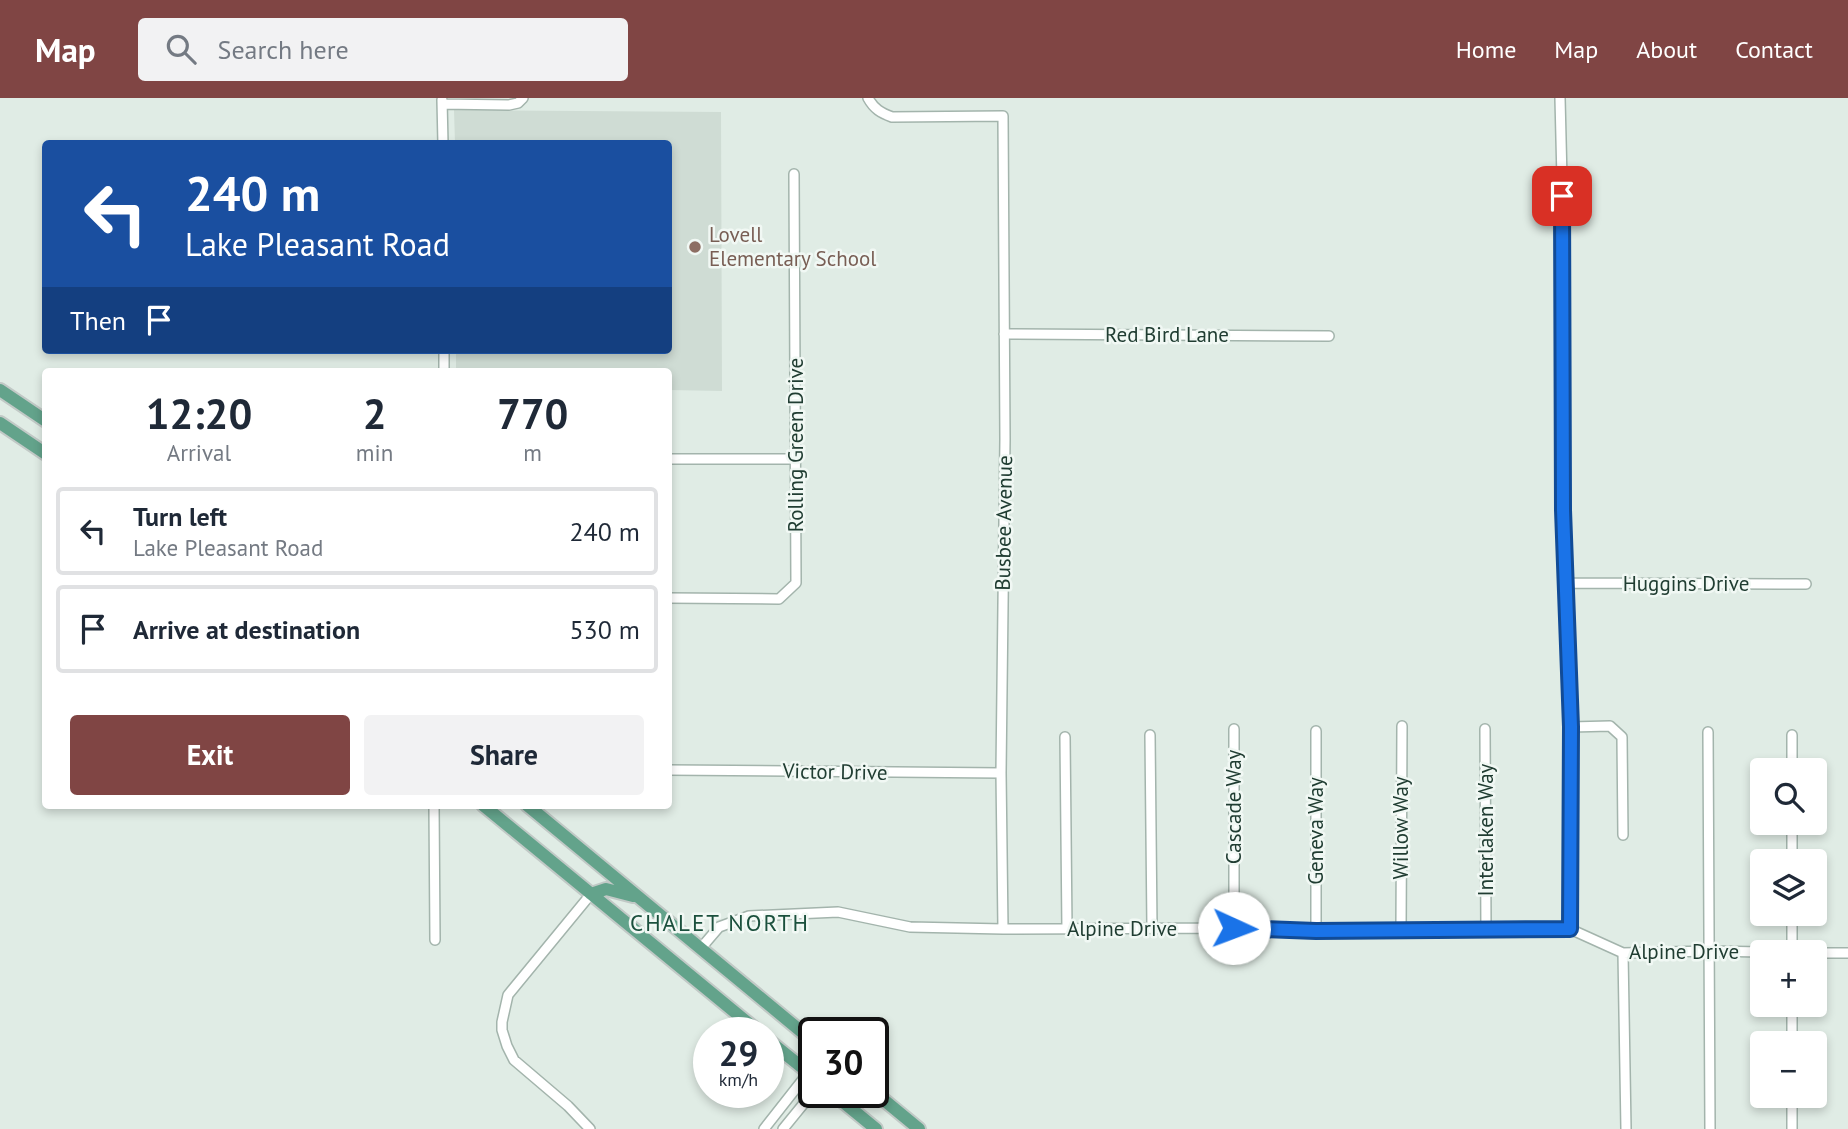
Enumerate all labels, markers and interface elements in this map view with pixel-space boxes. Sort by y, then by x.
search box [138,18,628,81]
text: Map [35,28,96,71]
icon: search [162,30,200,68]
text: Search here [218,33,349,66]
text: Home [1456,34,1516,65]
text: Map [1554,34,1598,65]
text: About [1636,34,1697,65]
text: Contact [1735,34,1813,65]
text: 240 m [185,161,320,225]
pin [1532,166,1592,226]
icon: left [70,168,161,259]
icon: arrive [1543,177,1581,215]
place label: Lovell Elementary School [709,221,876,272]
text: Lake Pleasant Road [185,223,450,265]
marker: Lovell Elementary School [687,239,703,255]
icon: arrive [140,301,178,339]
text: Then [70,304,126,337]
street label: Red Bird Lane [1105,321,1229,348]
street label: Rolling Green Drive [782,358,809,532]
text: 12:20 [146,386,252,441]
text: 2 [363,386,386,441]
text: 770 [497,386,568,441]
text: Arrival [167,438,231,467]
text: min [356,438,393,467]
text: m [523,438,542,467]
street label: Busbee Avenue [989,455,1018,591]
text: Turn left [133,500,227,533]
icon: left [74,512,112,550]
text: 240 m [569,515,640,548]
text: Lake Pleasant Road [133,533,323,562]
street label: Huggins Drive [1623,570,1749,597]
icon: arrive [74,610,112,648]
text: Arrive at destination [133,613,360,646]
text: 530 m [569,613,640,646]
button: Exit [70,715,350,795]
button: Share [364,715,644,795]
street label: Cascade Way [1220,749,1247,864]
street label: Victor Drive [781,757,888,786]
map controls [1750,758,1827,1108]
button: search [1750,758,1827,835]
street label: Interlaken Way [1472,763,1499,896]
street label: Willow Way [1387,776,1414,880]
street label: Geneva Way [1302,777,1329,885]
button: layers [1750,849,1827,926]
position arrow [1197,891,1271,965]
district label: CHALET NORTH [630,908,810,937]
street label: Alpine Drive [1067,915,1177,942]
street label: Alpine Drive [1629,938,1739,965]
button: + [1750,940,1827,1017]
speed limit sign: 30 [798,1017,889,1108]
text: 29 [719,1030,758,1076]
button: − [1750,1031,1827,1108]
text: km/h [719,1068,758,1091]

